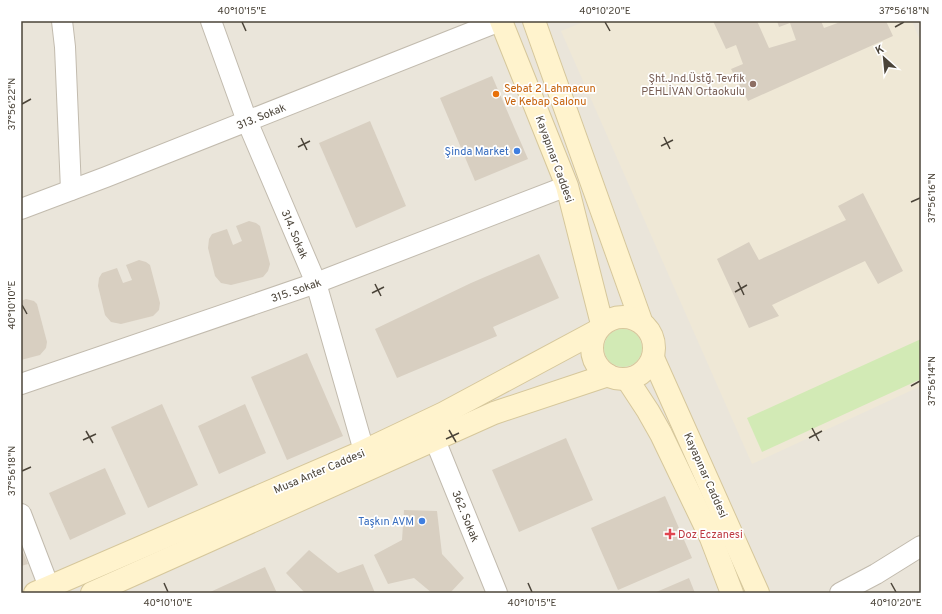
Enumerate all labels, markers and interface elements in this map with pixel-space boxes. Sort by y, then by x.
text: 40°10'15"E [218,5,266,18]
text: 40°10'20"E [579,5,631,18]
text: 37°56'18"N [879,5,929,18]
north arrow [864,38,904,78]
text: K [873,42,887,58]
place label: Şht.Jnd.Üstğ. Tevfik PEHLİVAN Ortaokulu [641,71,745,99]
text: 37°56'22"N [6,78,19,130]
marker: Şht.Jnd.Üstğ. Tevfik PEHLİVAN Ortaokulu [748,79,758,89]
place label: Sebat 2 Lahmacun Ve Kebap Salonu [504,82,596,109]
marker: Sebat 2 Lahmacun Ve Kebap Salonu [491,89,501,99]
street label: 313. Sokak [235,101,288,133]
street label: Kayapınar Caddesi [532,114,576,205]
place label: Şinda Market [445,145,509,159]
marker: Şinda Market [512,146,522,156]
text: 37°56'16"N [926,173,939,223]
street label: 314. Sokak [277,208,311,261]
street label: 315. Sokak [269,276,323,306]
text: 40°10'10"E [6,280,19,330]
text: 37°56'14"N [926,356,939,406]
street label: Kayapınar Caddesi [680,431,730,520]
text: 37°56'18"N [6,446,19,496]
street label: Musa Anter Caddesi [272,446,367,497]
street label: 362. Sokak [448,488,482,544]
place label: Taşkın AVM [358,515,414,529]
marker: Taşkın AVM [417,516,427,526]
place label: Doz Eczanesi [678,528,743,542]
marker: Doz Eczanesi [665,529,675,539]
text: 40°10'10"E [143,597,193,610]
text: 40°10'15"E [508,597,556,610]
text: 40°10'20"E [870,597,922,610]

